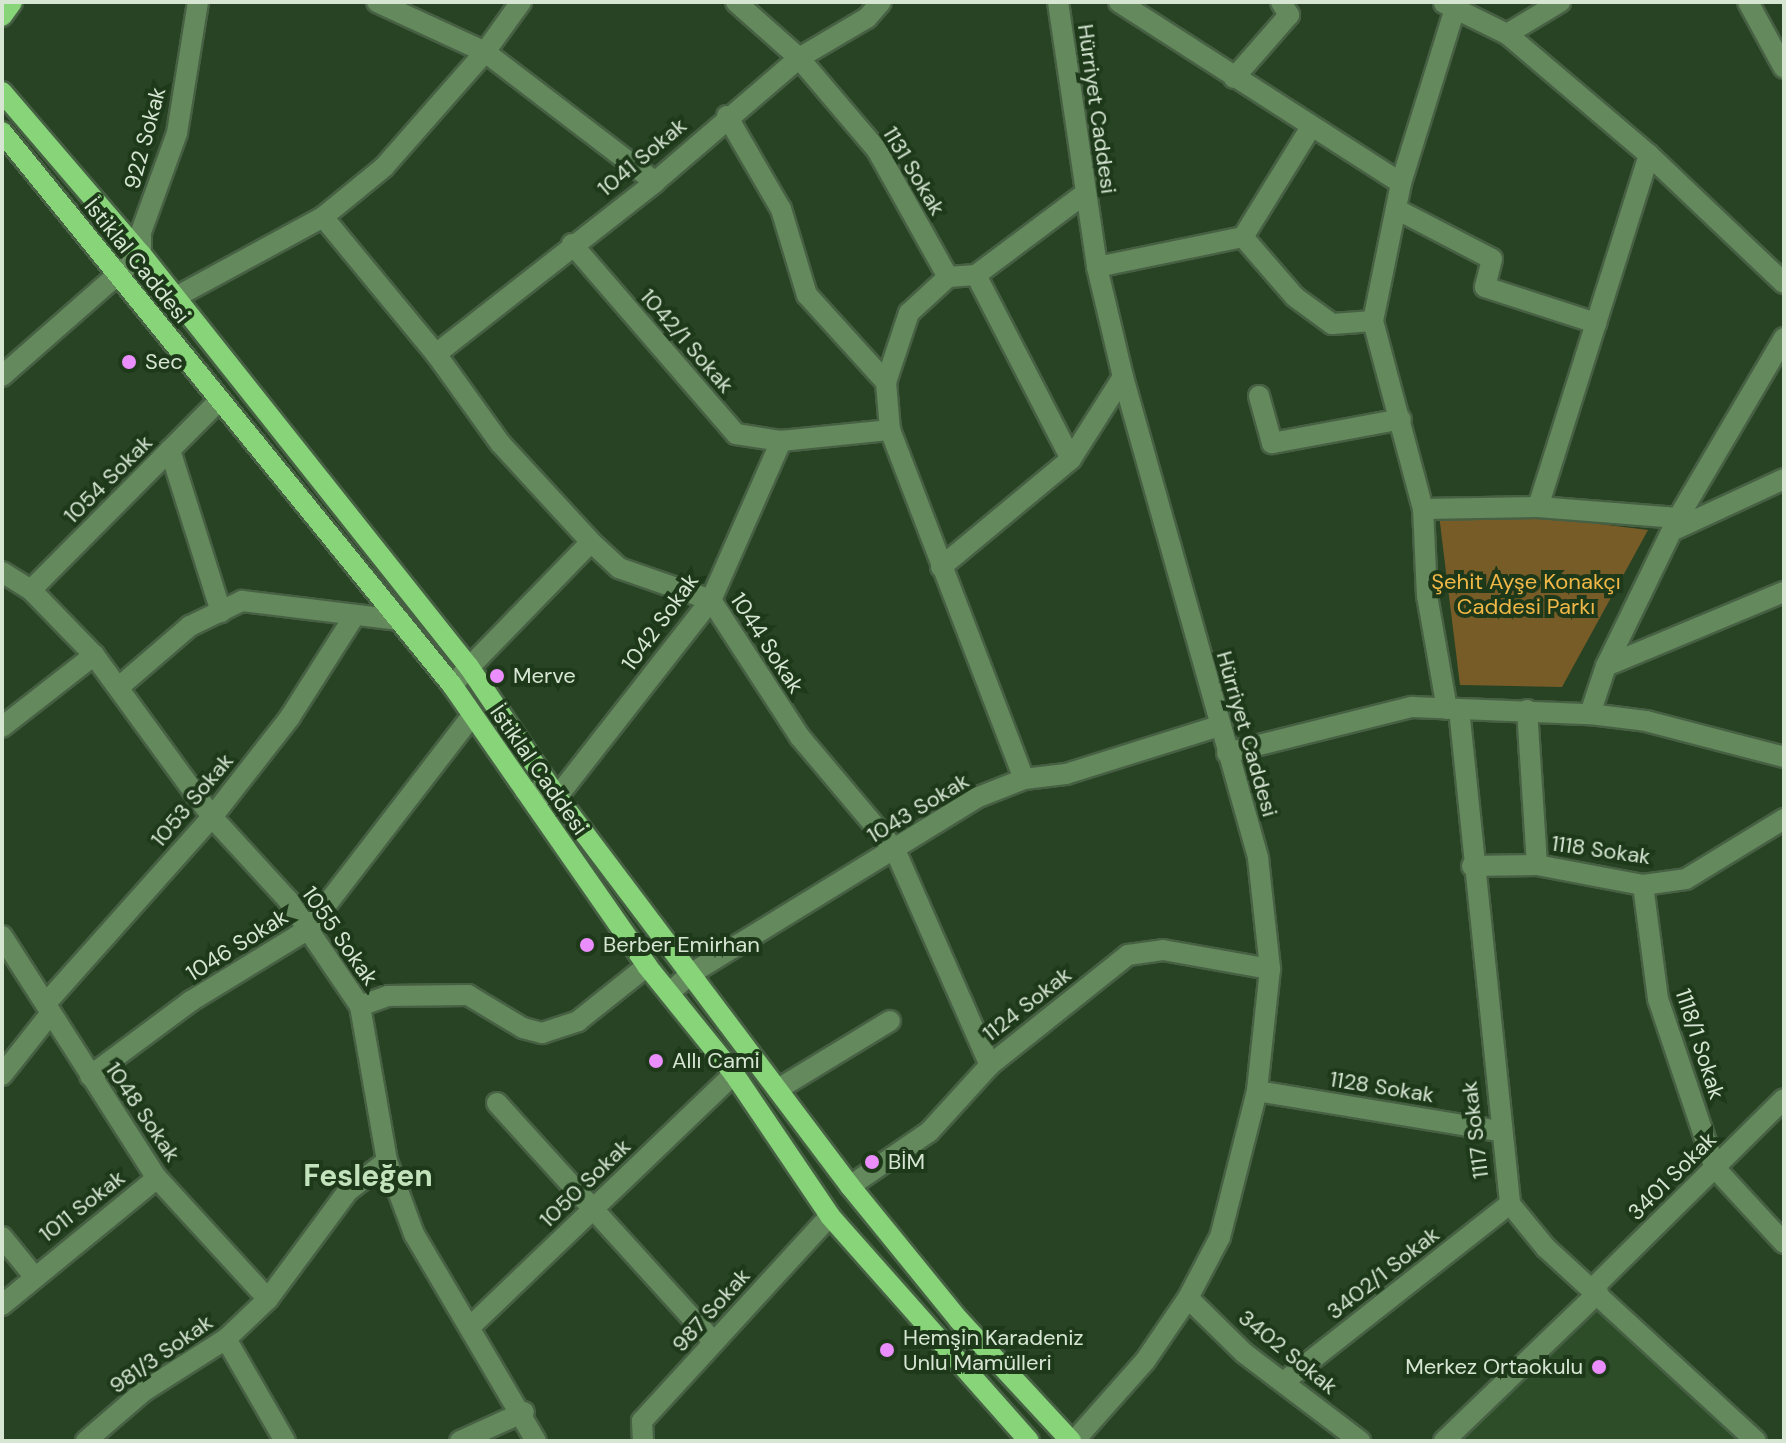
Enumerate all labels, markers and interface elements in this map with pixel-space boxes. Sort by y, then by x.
street label: Hürriyet Caddesi [1072,22,1122,196]
street label: 922 Sokak [119,84,171,192]
street label: 1041 Sokak [592,112,692,202]
street label: 1131 Sokak [877,122,951,220]
street label: İstiklal Caddesi [79,193,195,329]
street label: 1042/1 Sokak [635,284,739,398]
place label: Sec [145,349,183,375]
marker: Sec [120,353,138,371]
street label: 1054 Sokak [58,429,158,529]
street label: 1042 Sokak [616,568,704,676]
park label: Şehit Ayşe Konakçı Caddesi Parkı [1431,568,1621,620]
street label: 1044 Sokak [725,588,809,698]
street label: Hürriyet Caddesi [1211,648,1283,820]
place label: Merve [513,663,576,689]
marker: Merve [488,667,506,685]
street label: İstiklal Caddesi [484,700,594,840]
street label: 1053 Sokak [145,748,239,852]
street label: 1043 Sokak [862,767,974,849]
street label: 1118 Sokak [1550,830,1652,870]
street label: 1055 Sokak [296,882,384,990]
street label: 1046 Sokak [181,903,293,987]
place label: Berber Emirhan [603,932,760,958]
marker: Berber Emirhan [578,936,596,954]
street label: 1124 Sokak [977,961,1077,1047]
street label: 1118/1 Sokak [1670,986,1730,1102]
place label: Allı Cami [672,1048,760,1074]
marker: Allı Cami [647,1052,665,1070]
street label: 1048 Sokak [100,1057,186,1167]
street label: 1128 Sokak [1328,1066,1436,1108]
street label: 1117 Sokak [1456,1080,1494,1180]
street label: 3401 Sokak [1622,1126,1722,1226]
street label: 1050 Sokak [534,1133,636,1233]
place label: BİM [888,1149,925,1175]
marker: BİM [863,1153,881,1171]
district label: Fesleğen [303,1158,433,1194]
street label: 1011 Sokak [34,1164,130,1248]
street label: 3402/1 Sokak [1322,1221,1444,1325]
street label: 987 Sokak [666,1263,756,1357]
street label: 3402 Sokak [1233,1304,1343,1400]
street label: 981/3 Sokak [104,1309,218,1399]
place label: Hemşin Karadeniz Unlu Mamülleri [903,1324,1084,1376]
marker: Hemşin Karadeniz Unlu Mamülleri [878,1341,896,1359]
place label: Merkez Ortaokulu [1405,1354,1583,1380]
marker: Merkez Ortaokulu [1590,1358,1608,1376]

